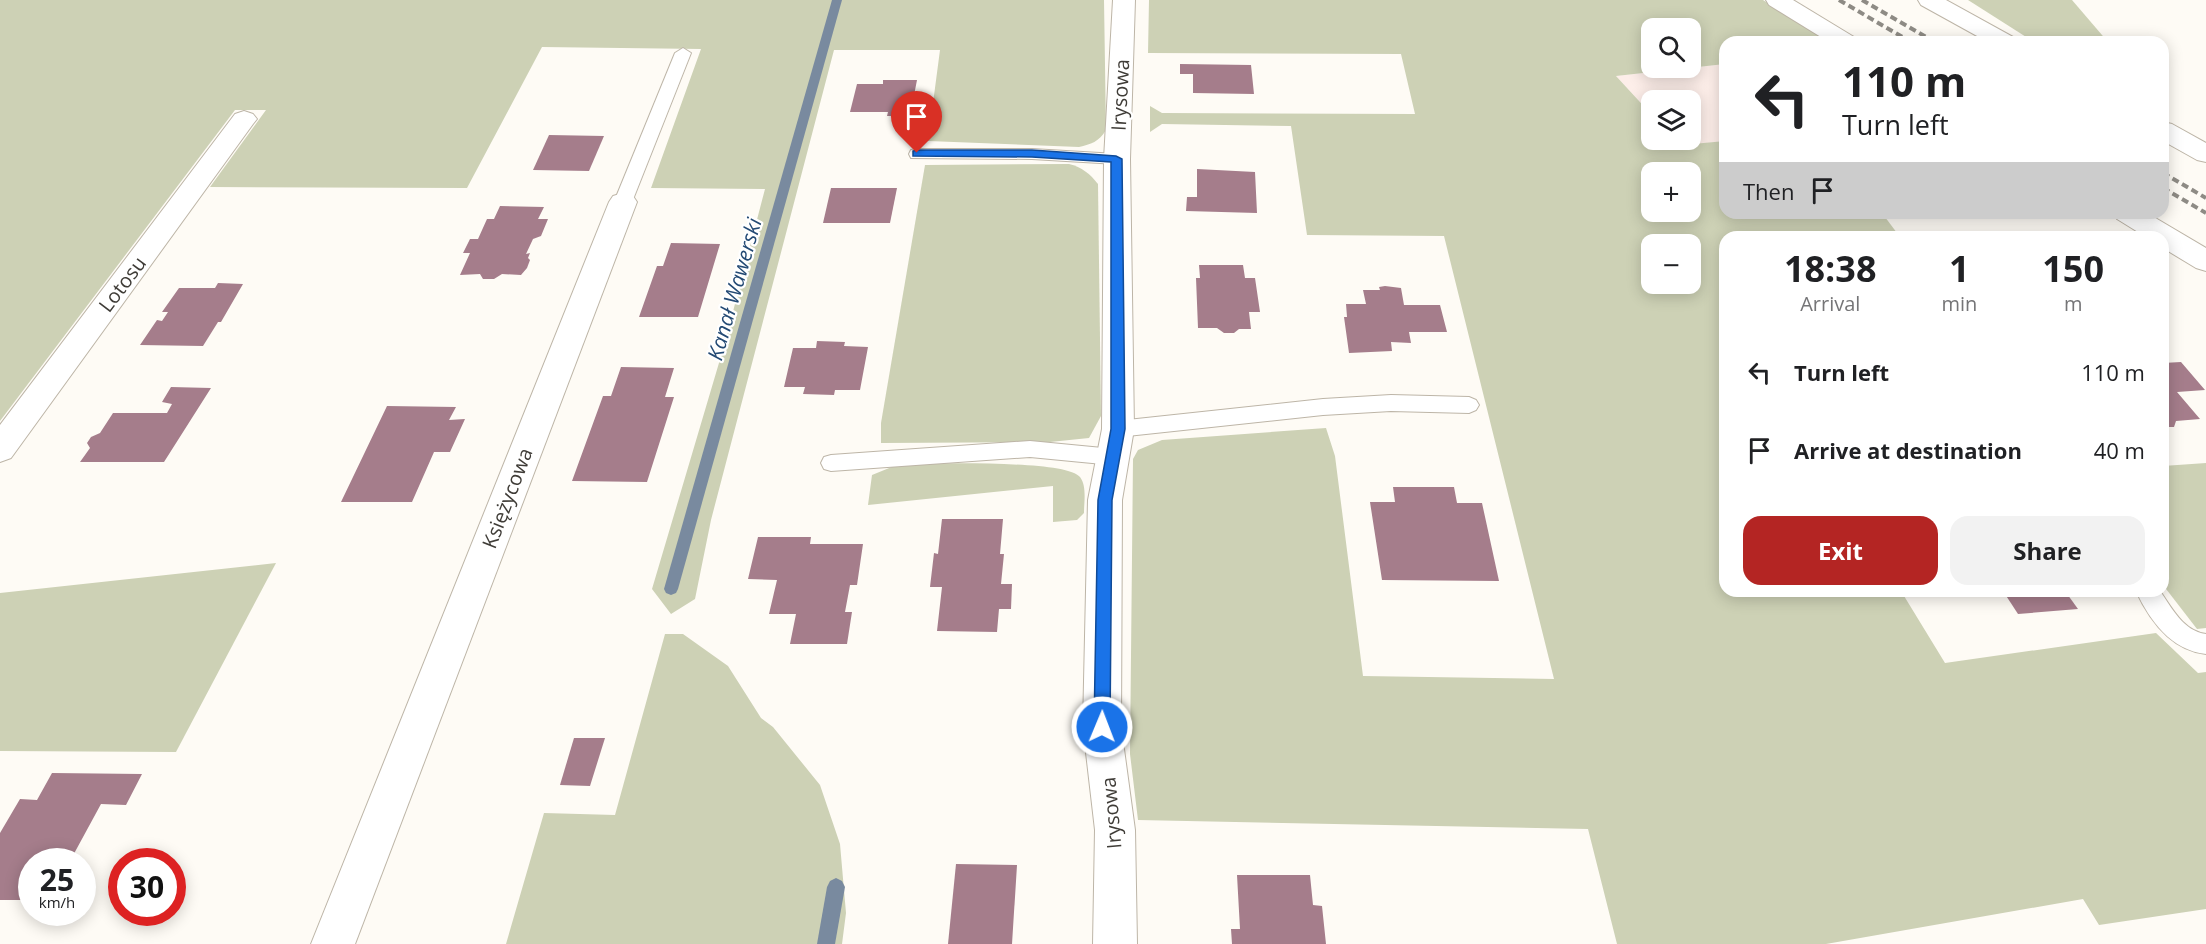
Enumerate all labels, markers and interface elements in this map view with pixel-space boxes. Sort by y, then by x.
map controls [1641,18,1701,294]
button: search [1641,18,1701,78]
text: 110 m [1842,52,1966,109]
street label: Irysowa [1105,58,1135,132]
icon: left [1743,60,1821,138]
button: layers [1641,90,1701,150]
pin [891,91,942,153]
icon: arrive [900,100,933,133]
text: Turn left [1842,106,1949,143]
button: + [1641,162,1701,222]
icon: arrive [1806,174,1839,207]
text: Then [1743,176,1794,206]
water label: Kanał Wawerski [700,214,768,363]
button: − [1641,234,1701,294]
text: 18:38 [1784,244,1877,293]
text: 1 [1949,244,1970,293]
text: 150 [2042,244,2104,293]
street label: Lotosu [92,251,152,317]
text: Arrival [1800,290,1860,317]
text: min [1941,290,1977,317]
text: m [2064,290,2082,317]
icon: left [1743,356,1776,389]
text: Turn left [1794,357,1889,387]
text: 110 m [2081,357,2145,387]
icon: arrive [1743,434,1776,467]
text: Arrive at destination [1794,435,2022,465]
text: 40 m [2094,435,2145,465]
street label: Księżycowa [475,444,539,552]
button: Exit [1743,516,1938,585]
button: Share [1950,516,2145,585]
position arrow [1070,695,1134,759]
street label: Irysowa [1094,776,1128,850]
speed limit sign: 30 [108,848,186,926]
text: 25 [40,859,74,900]
text: km/h [39,892,75,912]

